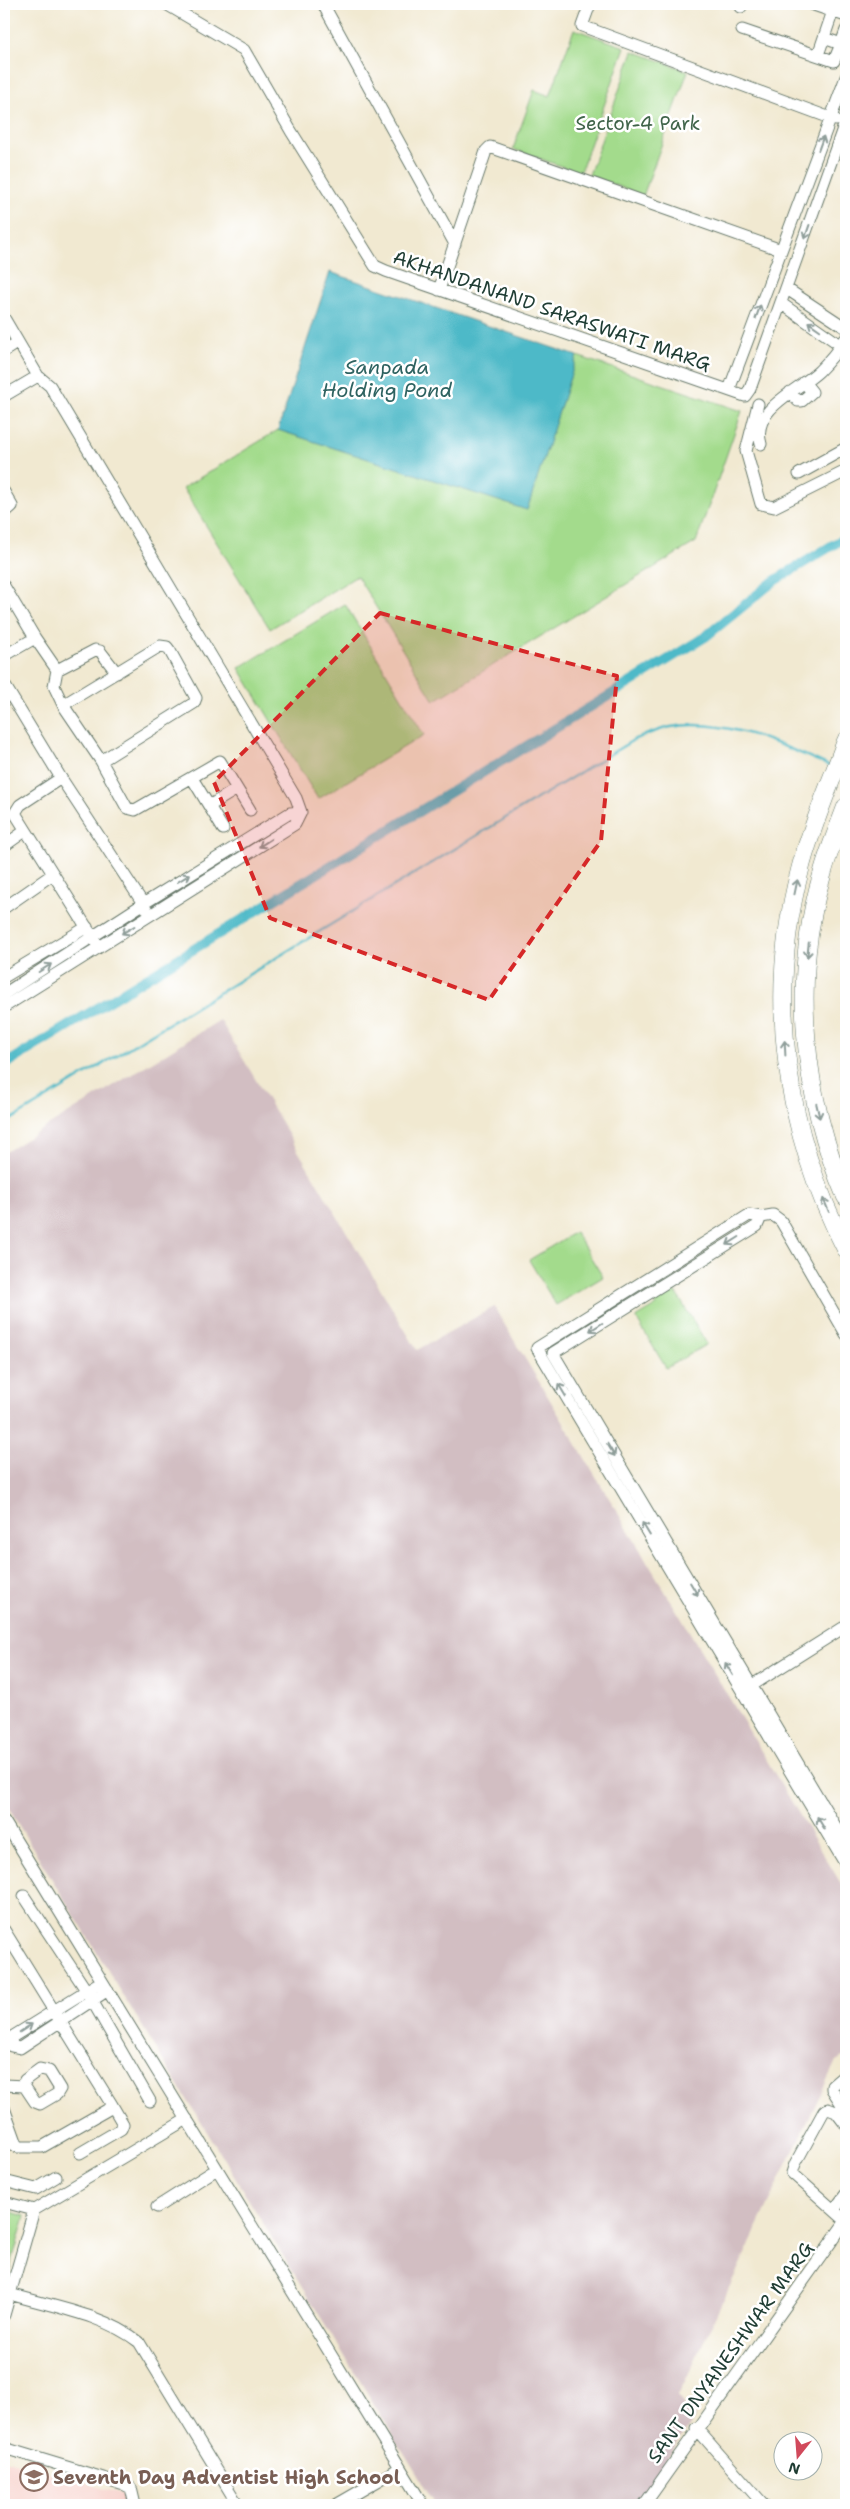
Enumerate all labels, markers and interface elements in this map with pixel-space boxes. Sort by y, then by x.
park label: Sector-4 Park [576,111,700,136]
one-way arrow [817,136,826,151]
one-way arrow [802,224,811,240]
street label: AKHANDANAND SARASWATI MARG [390,244,714,377]
one-way arrow [754,305,763,320]
one-way arrow [807,321,821,331]
water label: Sanpada Holding Pond [322,354,453,403]
one-way arrow [258,838,272,848]
one-way arrow [177,873,191,883]
one-way arrow [792,879,801,895]
one-way arrow [121,925,135,935]
one-way arrow [803,942,813,958]
one-way arrow [38,962,52,973]
one-way arrow [781,1041,790,1057]
one-way arrow [814,1103,823,1119]
one-way arrow [820,1198,830,1213]
one-way arrow [727,1236,741,1246]
one-way arrow [589,1322,603,1332]
one-way arrow [557,1383,567,1397]
one-way arrow [607,1442,617,1456]
one-way arrow [640,1523,650,1537]
one-way arrow [690,1582,700,1596]
one-way arrow [724,1662,734,1676]
one-way arrow [816,1817,826,1831]
one-way arrow [19,2023,33,2033]
street label: SANT DNYANESHWAR MARG [642,2237,818,2467]
north arrow [772,2432,822,2482]
school or university icon: Seventh Day Adventist High School [19,2462,49,2492]
place label: Seventh Day Adventist High School [53,2465,401,2490]

